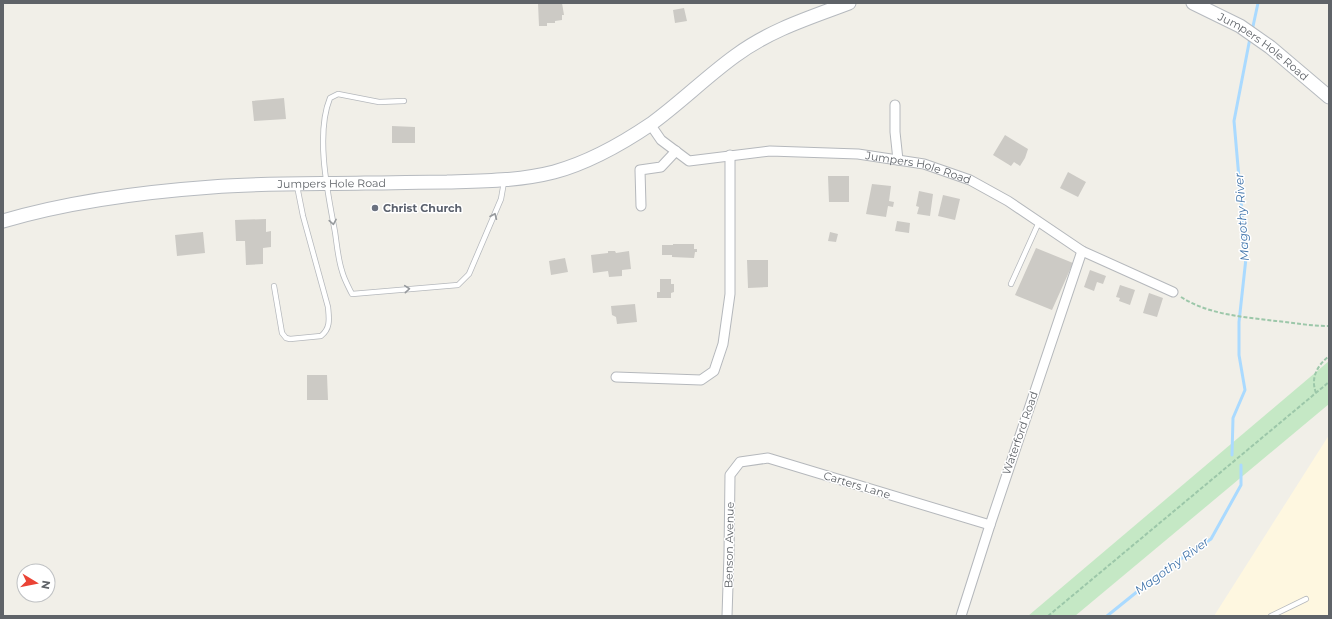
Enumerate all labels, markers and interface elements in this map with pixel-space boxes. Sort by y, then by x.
street label: Jumpers Hole Road [1215,9,1311,84]
street label: Jumpers Hole Road [864,148,973,187]
water label: Magothy River [1231,172,1252,261]
street label: Jumpers Hole Road [276,176,386,191]
place label: Christ Church [383,201,462,215]
marker: Christ Church [370,203,380,213]
one-way arrow [489,213,497,220]
one-way arrow [328,219,337,225]
one-way arrow [404,285,410,294]
street label: Waterford Road [999,389,1041,477]
street label: Carters Lane [822,468,893,502]
street label: Benson Avenue [721,501,737,588]
water label: Magothy River [1132,534,1212,598]
north arrow [16,563,56,603]
text: N [38,579,54,590]

